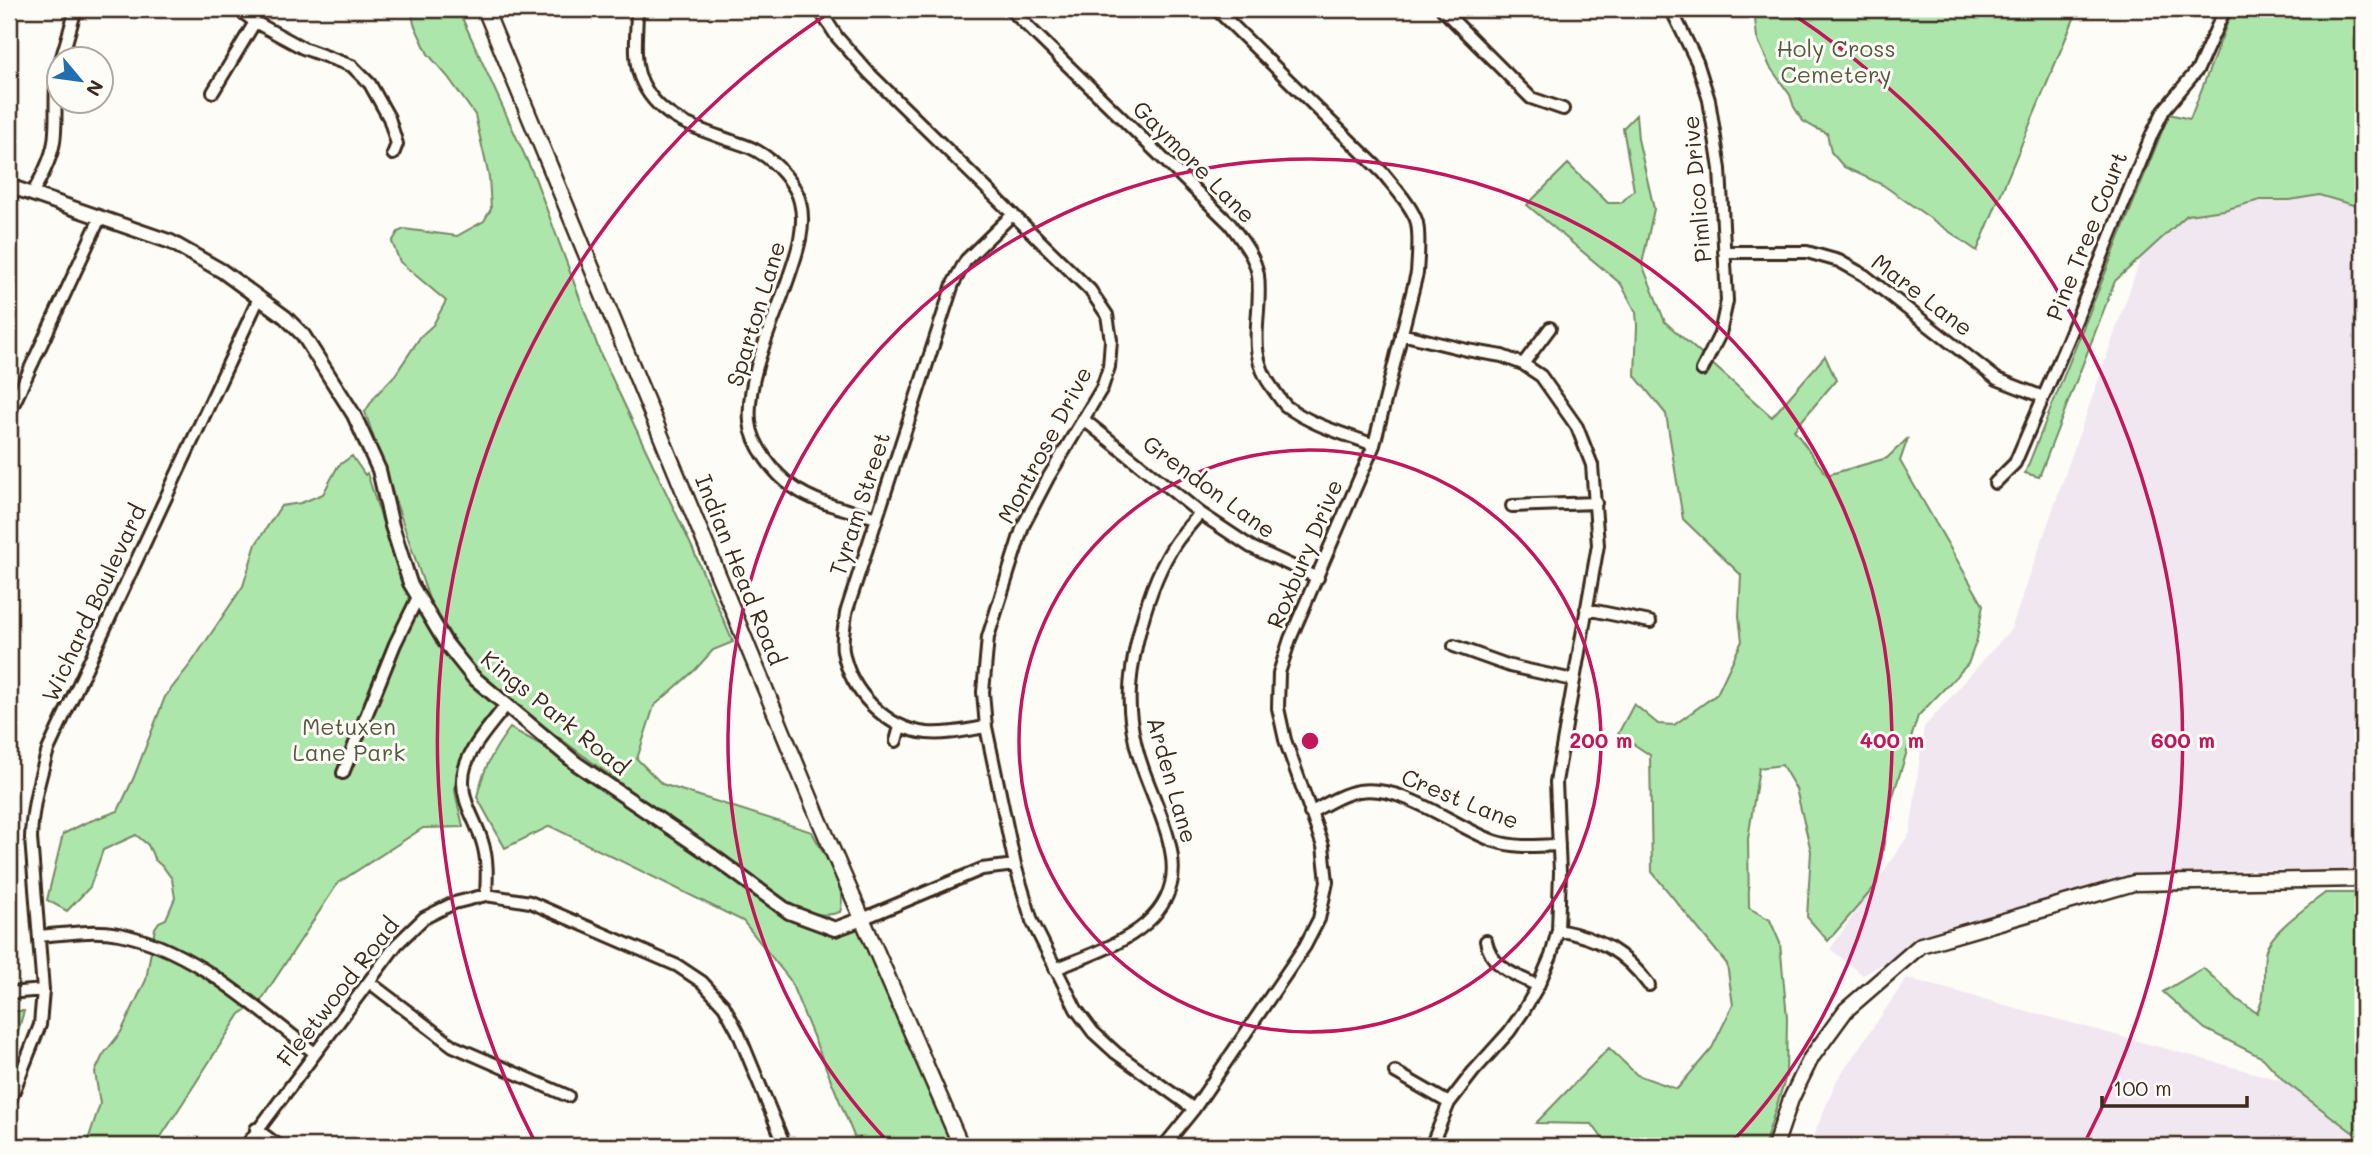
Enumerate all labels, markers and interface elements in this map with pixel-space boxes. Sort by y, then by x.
park label: Holy Cross Cemetery [1776,33,1896,89]
north arrow [46,46,116,116]
text: N [81,76,110,101]
street label: Gaymore Lane [1127,93,1263,229]
street label: Pimlico Drive [1675,114,1717,264]
street label: Pine Tree Court [2038,147,2134,325]
street label: Sparton Lane [719,237,791,390]
street label: Mare Lane [1866,246,1979,342]
street label: Montrose Drive [990,361,1098,528]
street label: Tyram Street [822,428,896,579]
street label: Grendon Lane [1137,428,1282,545]
street label: Indian Head Road [689,470,793,669]
street label: Roxbury Drive [1259,475,1349,633]
street label: Wichard Boulevard [34,499,152,706]
street label: Kings Park Road [475,643,636,781]
park label: Metuxen Lane Park [293,711,405,767]
street label: Arden Lane [1141,713,1205,846]
text: 200 m [1570,726,1632,753]
text: 400 m [1860,726,1924,753]
text: 600 m [2151,726,2215,753]
centre of rings [1298,729,1322,753]
street label: Crest Lane [1397,761,1524,835]
street label: Fleetwood Road [269,911,405,1072]
scale bar [2102,1064,2248,1108]
text: 100 m [2113,1074,2172,1101]

